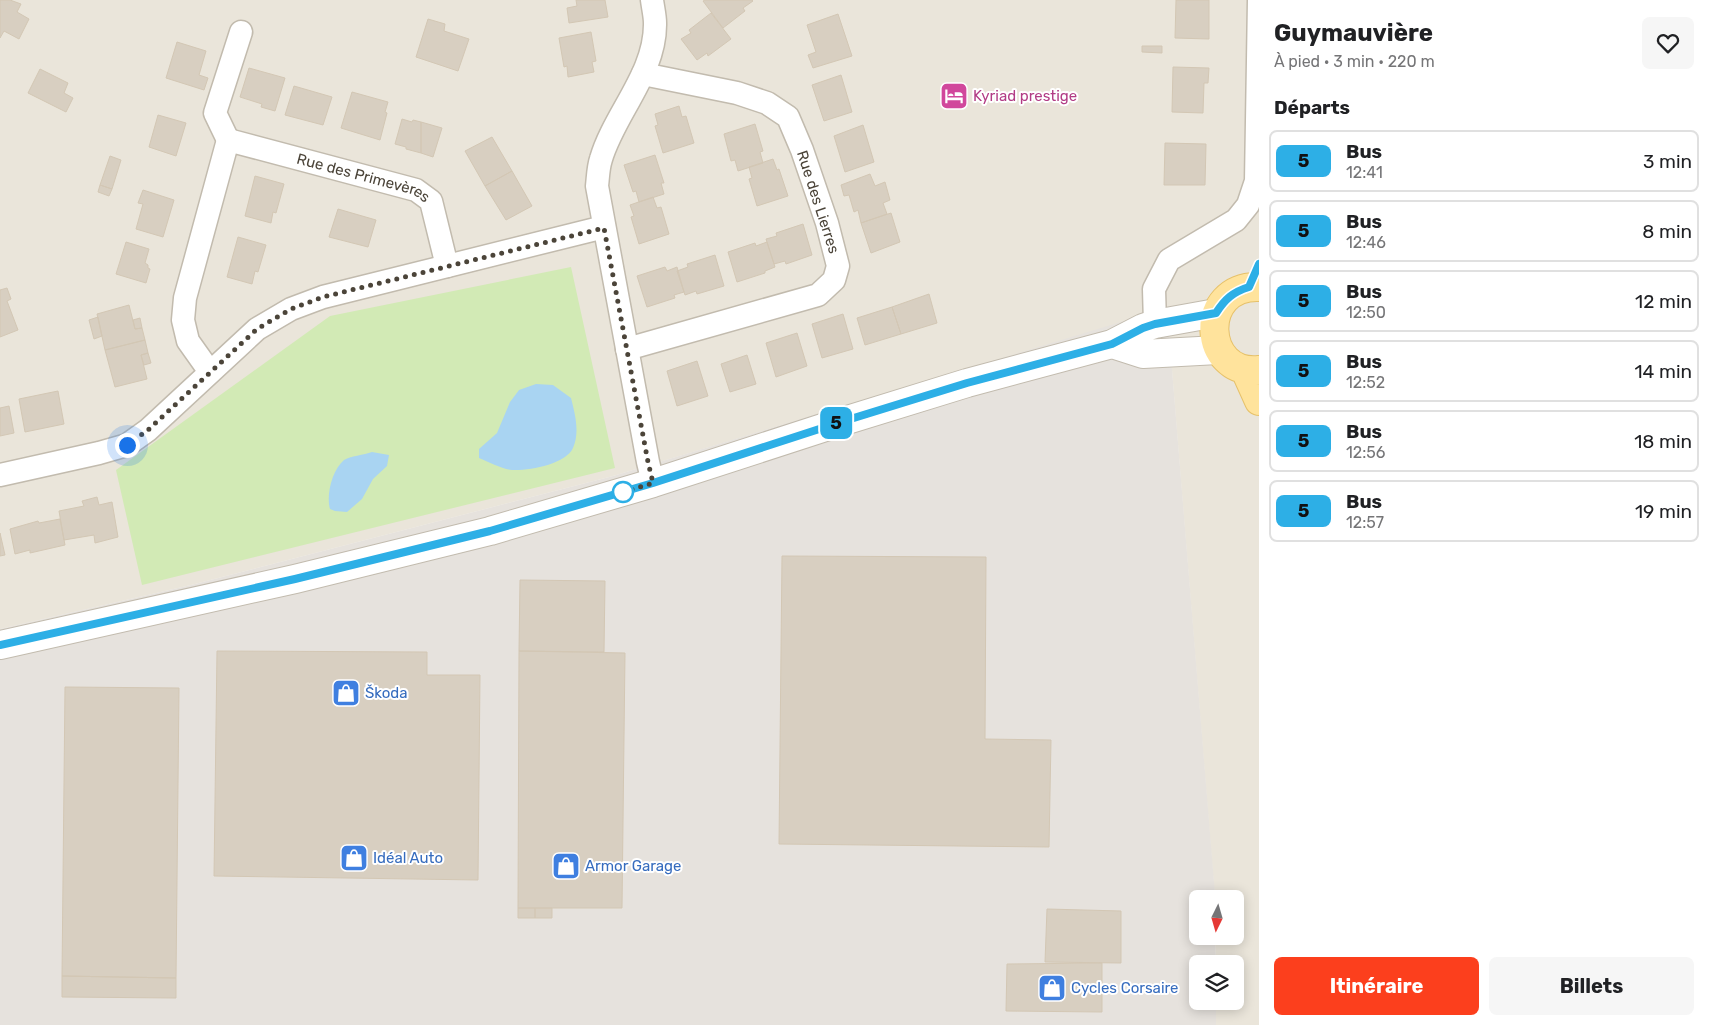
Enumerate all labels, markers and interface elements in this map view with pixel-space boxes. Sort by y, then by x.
button: heart [1642,17,1694,69]
text: Guymauvière [1274,19,1433,47]
text: À pied · 3 min · 220 m [1274,52,1435,71]
hotel icon: Kyriad prestige [939,81,969,111]
place label: Kyriad prestige [973,87,1077,105]
text: Départs [1274,96,1350,119]
text: Bus [1346,140,1382,163]
street label: Rue des Lierres [793,148,843,256]
street label: Rue des Primevères [295,150,434,206]
text: 5 [1298,150,1309,172]
text: 3 min [1643,150,1692,173]
text: 12:41 [1346,163,1383,182]
text: Bus [1346,210,1382,233]
text: 5 [1298,220,1309,242]
text: 8 min [1642,220,1692,243]
text: 12:46 [1346,233,1386,252]
text: Bus [1346,280,1382,303]
text: 5 [1298,290,1309,312]
text: 12 min [1635,290,1692,313]
text: 12:50 [1346,303,1386,322]
text: Bus [1346,350,1382,373]
text: 5 [1298,360,1309,382]
text: 14 min [1634,360,1692,383]
text: 12:52 [1346,373,1385,392]
line badge: 5 [820,407,852,439]
text: 5 [830,412,842,434]
text: Bus [1346,420,1382,443]
text: 5 [1298,430,1309,452]
text: 18 min [1634,430,1692,453]
your location [115,433,140,458]
text: 12:56 [1346,443,1386,462]
unlabelled marker [612,481,634,503]
text: Bus [1346,490,1382,513]
text: 5 [1298,500,1309,522]
text: 19 min [1635,500,1692,523]
text: 12:57 [1346,513,1384,532]
shop icon: Škoda [331,678,361,708]
place label: Škoda [365,684,408,702]
shop icon: Idéal Auto [339,843,369,873]
place label: Idéal Auto [373,849,443,867]
shop icon: Armor Garage [551,851,581,881]
place label: Armor Garage [585,857,681,875]
north arrow [1189,890,1244,945]
map controls [1189,890,1244,1010]
button: layers [1189,955,1244,1010]
button: Itinéraire [1274,957,1479,1015]
button: Billets [1489,957,1694,1015]
shop icon: Cycles Corsaire [1037,973,1067,1003]
place label: Cycles Corsaire [1071,979,1178,997]

